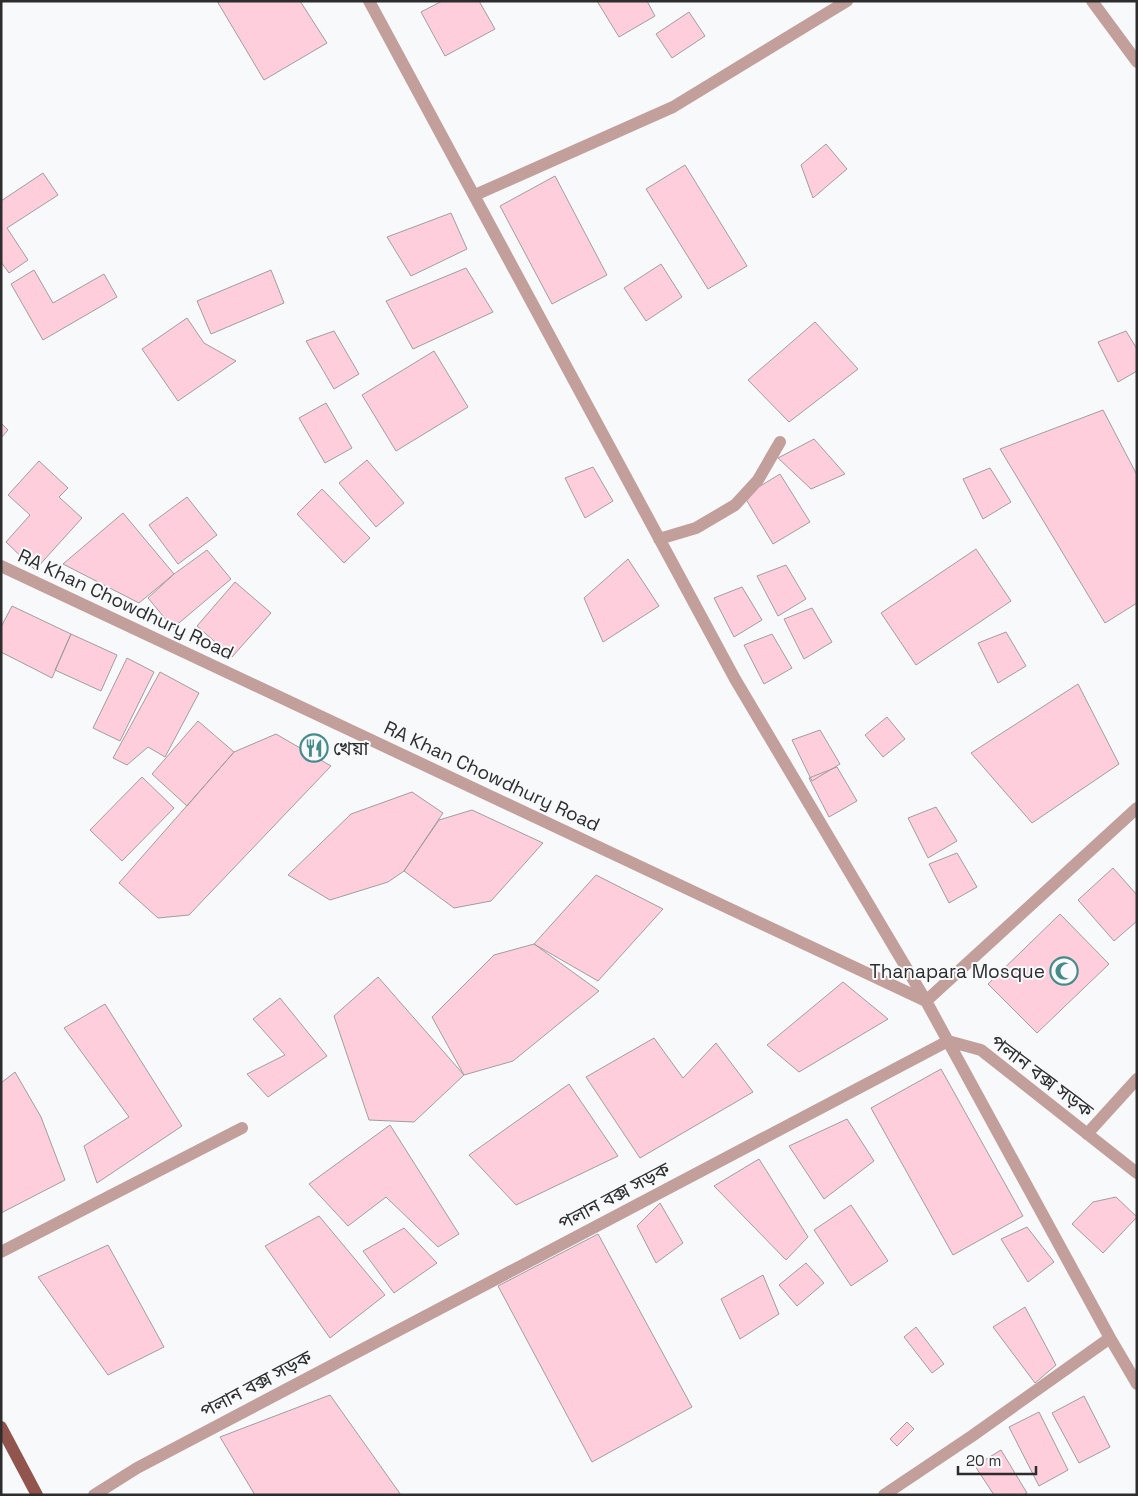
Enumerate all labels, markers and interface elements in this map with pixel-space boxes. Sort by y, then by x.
street label: RA Khan Chowdhury Road [14,543,238,665]
street label: RA Khan Chowdhury Road [380,715,604,837]
restaurant icon: খেয়া [299,733,329,763]
place label: খেয়া [333,736,370,761]
mosque icon: Thanapara Mosque [1049,956,1079,986]
place label: Thanapara Mosque [870,959,1045,984]
street label: পলান বক্স সড়ক [985,1029,1099,1123]
street label: পলান বক্স সড়ক [554,1156,675,1236]
street label: পলান বক্স সড়ক [196,1344,317,1424]
scale bar [958,1444,1036,1476]
text: 20 m [966,1451,1001,1470]

